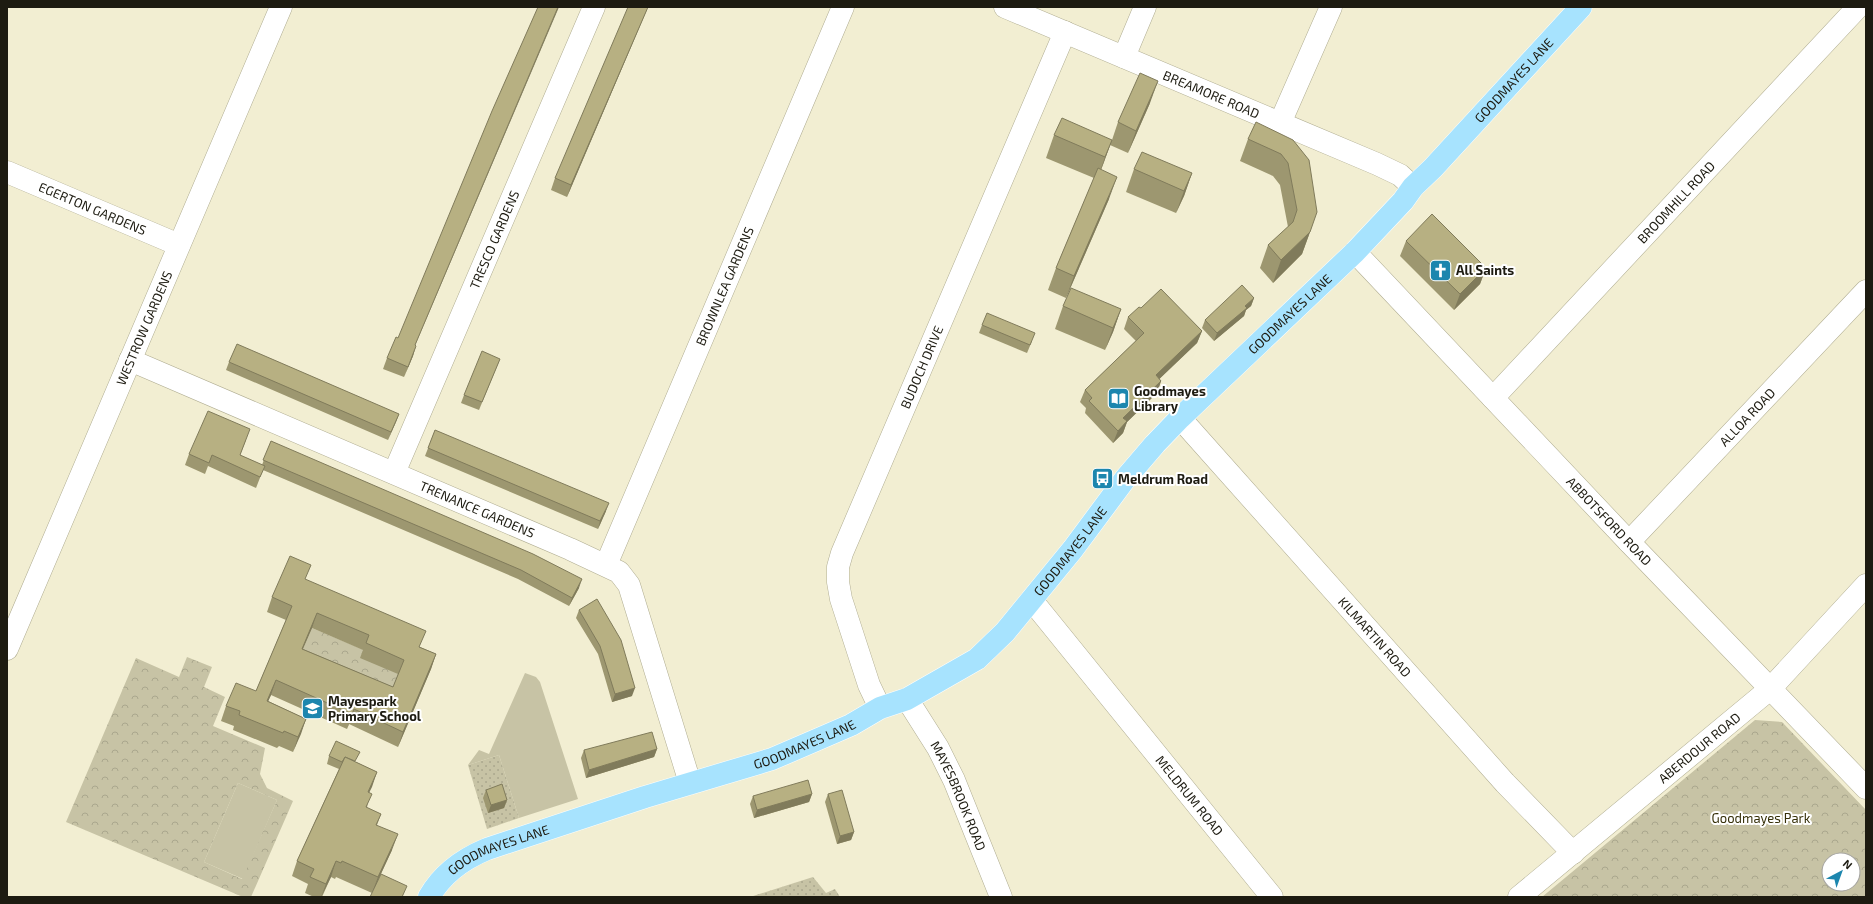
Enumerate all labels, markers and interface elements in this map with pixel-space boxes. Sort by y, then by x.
street label: GOODMAYES LANE [1471,35,1556,126]
street label: BREAMORE ROAD [1161,67,1262,122]
street label: BROOMHILL ROAD [1634,158,1718,246]
street label: EGERTON GARDENS [36,178,149,238]
street label: TRESCO GARDENS [466,188,522,291]
street label: BROWNLEA GARDENS [692,224,757,348]
church icon: All Saints [1427,257,1453,283]
place label: All Saints [1456,262,1514,278]
street label: WESTROW GARDENS [113,268,175,388]
street label: GOODMAYES LANE [1245,271,1335,357]
street label: BUDOCH DRIVE [897,323,946,411]
place label: Goodmayes Library [1134,383,1206,414]
library icon: Goodmayes Library [1106,385,1132,411]
street label: ALLOA ROAD [1716,385,1778,449]
bus stop icon: Meldrum Road [1090,466,1116,492]
place label: Meldrum Road [1118,471,1208,487]
street label: ABBOTSFORD ROAD [1563,473,1655,569]
street label: TRENANCE GARDENS [417,477,537,541]
street label: GOODMAYES LANE [1030,503,1110,599]
street label: KILMARTIN ROAD [1335,594,1415,680]
place label: Mayespark Primary School [328,693,422,724]
school or university icon: Mayespark Primary School [299,695,325,721]
street label: ABERDOUR ROAD [1655,709,1743,786]
street label: GOODMAYES LANE [751,716,858,772]
street label: MAYESBROOK ROAD [927,738,989,853]
street label: MELDRUM ROAD [1152,752,1227,839]
park label: Goodmayes Park [1712,810,1811,826]
street label: GOODMAYES LANE [444,821,551,878]
north arrow [1821,852,1861,892]
text: N [1841,857,1855,872]

